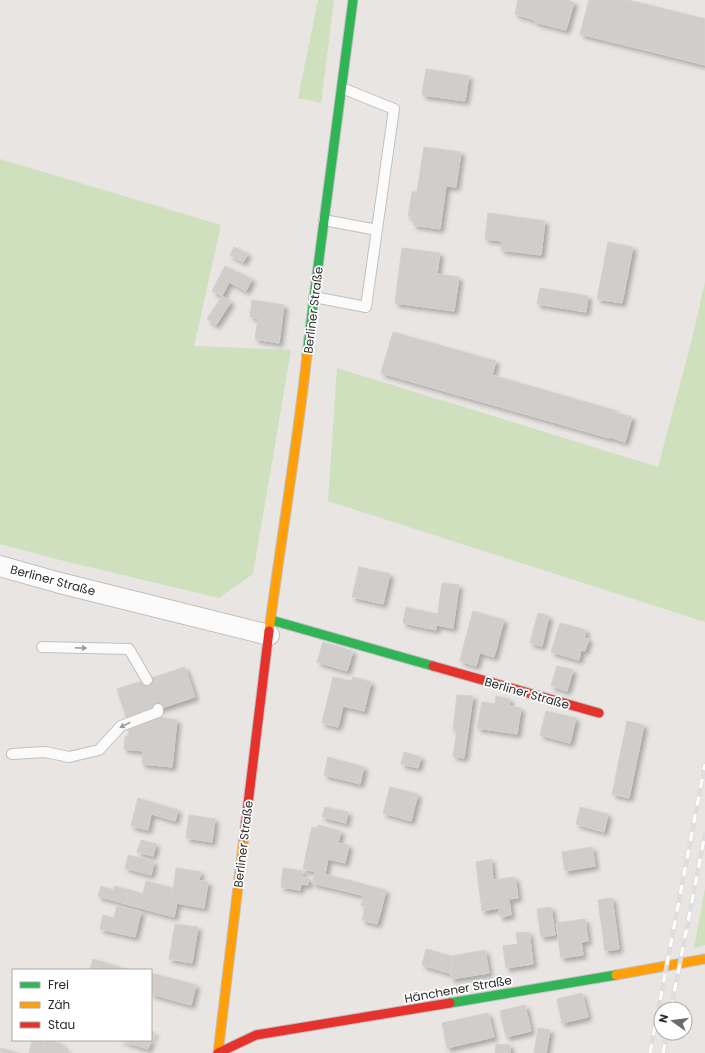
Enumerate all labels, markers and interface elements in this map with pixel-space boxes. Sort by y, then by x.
street label: Berliner Straße [299,265,327,355]
street label: Berliner Straße [8,560,98,600]
one-way arrow [75,645,88,651]
street label: Berliner Straße [483,673,571,713]
one-way arrow [119,722,131,728]
street label: Berliner Straße [229,799,257,889]
legend [12,969,152,1041]
street label: Hänchener Straße [403,971,513,1007]
text: Frei [48,976,69,993]
text: Zäh [48,996,70,1013]
north arrow [653,1001,693,1041]
text: N [655,1013,672,1025]
text: Stau [48,1016,75,1033]

